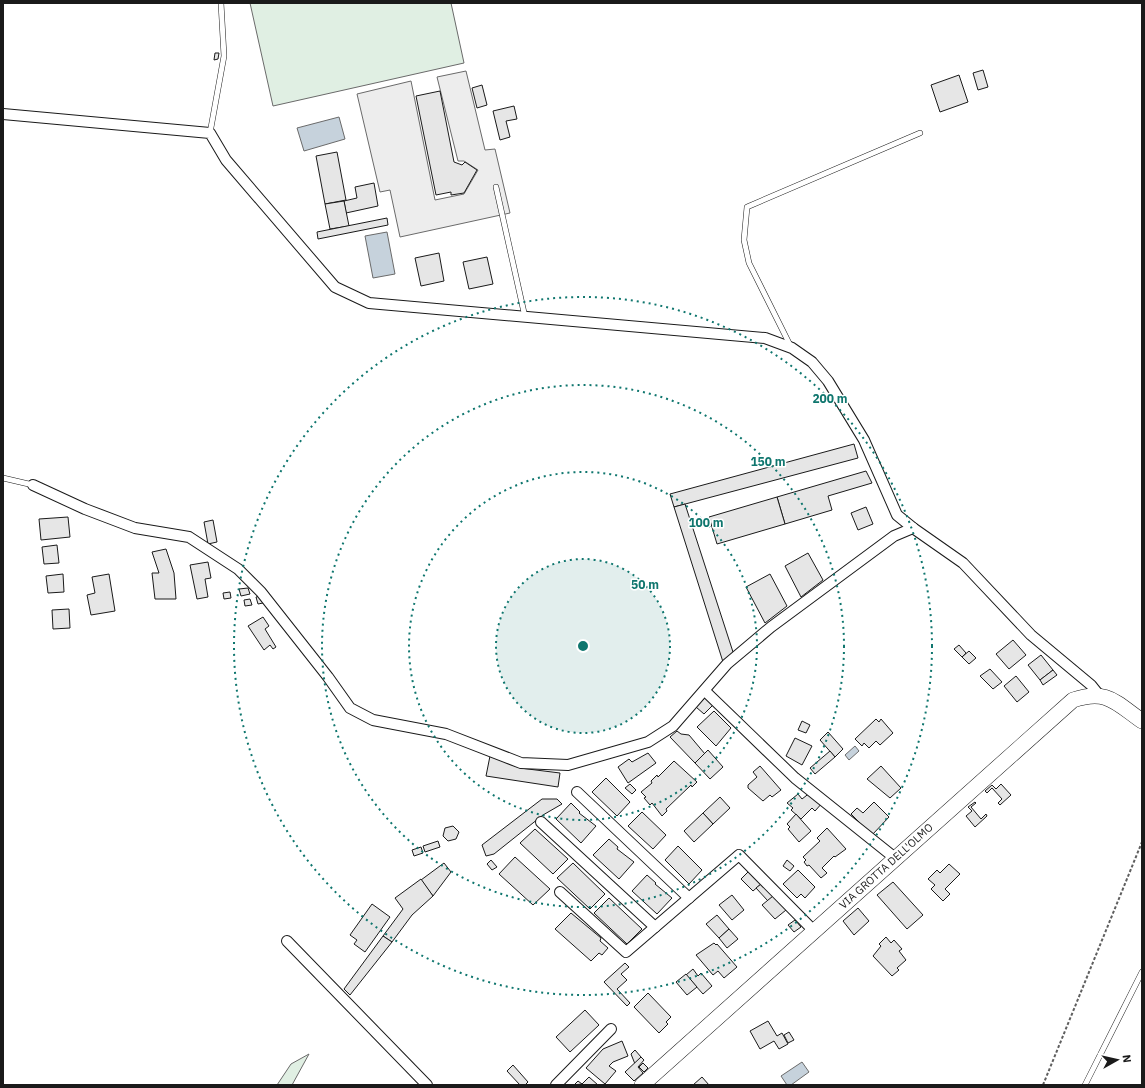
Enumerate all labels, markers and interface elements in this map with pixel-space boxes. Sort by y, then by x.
text: 200 m [812,391,848,406]
text: 150 m [750,454,786,469]
text: 100 m [688,515,724,530]
text: 50 m [631,577,659,592]
centre of rings [576,639,590,653]
street label: VIA GROTTA DELL'OLMO [836,820,936,912]
north arrow [1097,1040,1137,1080]
text: N [1119,1054,1134,1064]

